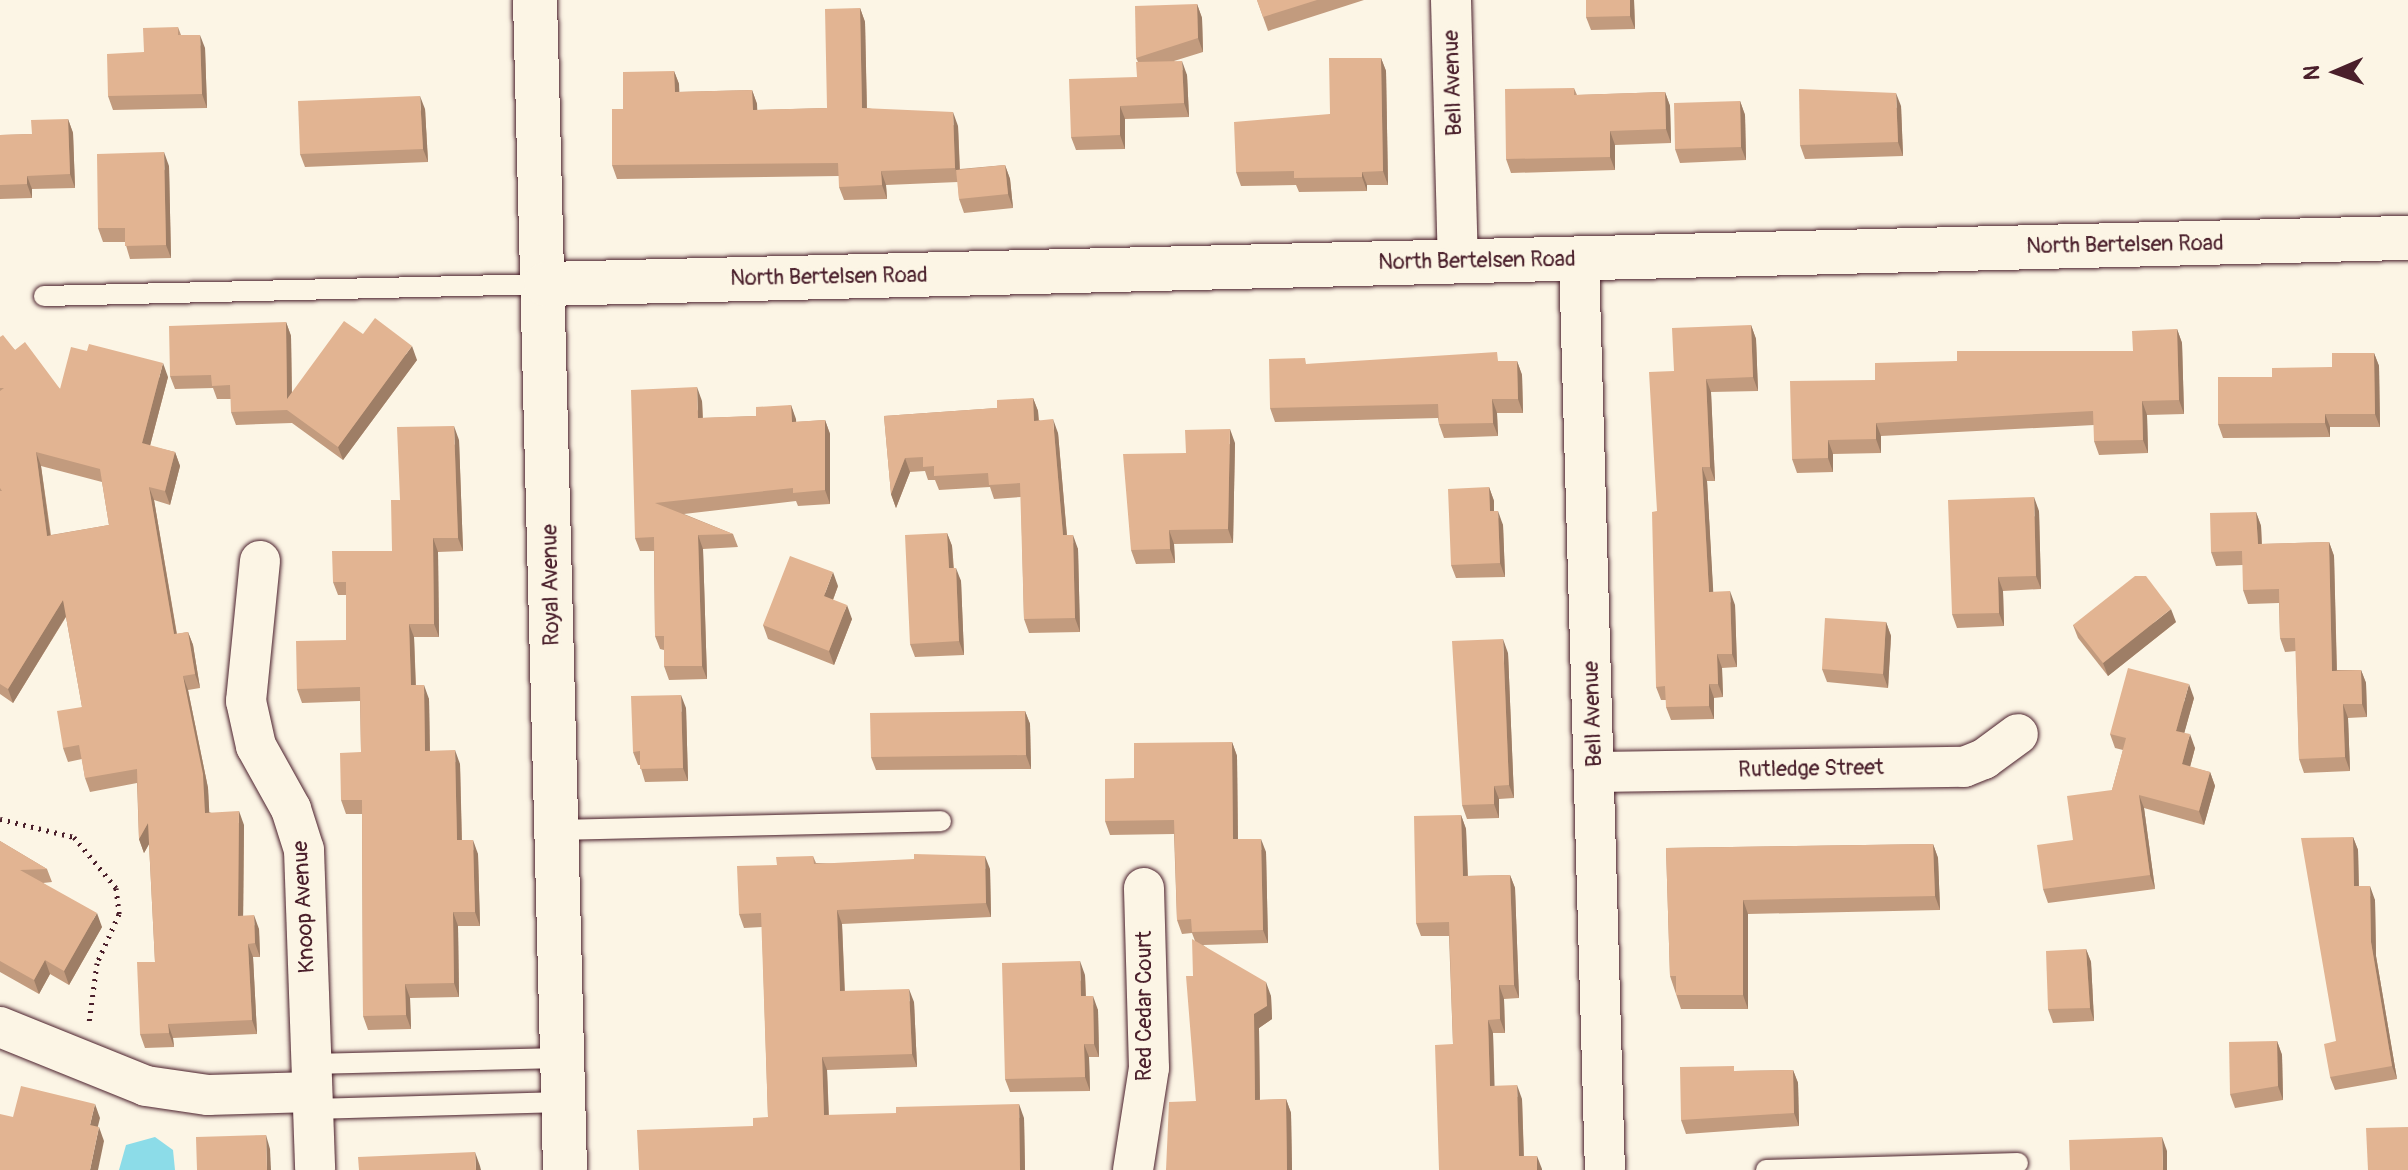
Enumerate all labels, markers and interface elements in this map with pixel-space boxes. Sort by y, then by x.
street label: Bell Avenue [1438,29,1468,137]
north arrow [2296,32,2376,112]
text: N [2298,65,2326,81]
street label: North Bertelsen Road [2026,230,2224,260]
street label: North Bertelsen Road [1378,246,1576,276]
street label: North Bertelsen Road [730,262,928,292]
street label: Royal Avenue [537,524,565,646]
street label: Bell Avenue [1578,660,1608,768]
street label: Rutledge Street [1738,755,1884,783]
street label: Knoop Avenue [287,840,321,974]
street label: Red Cedar Court [1132,931,1158,1081]

